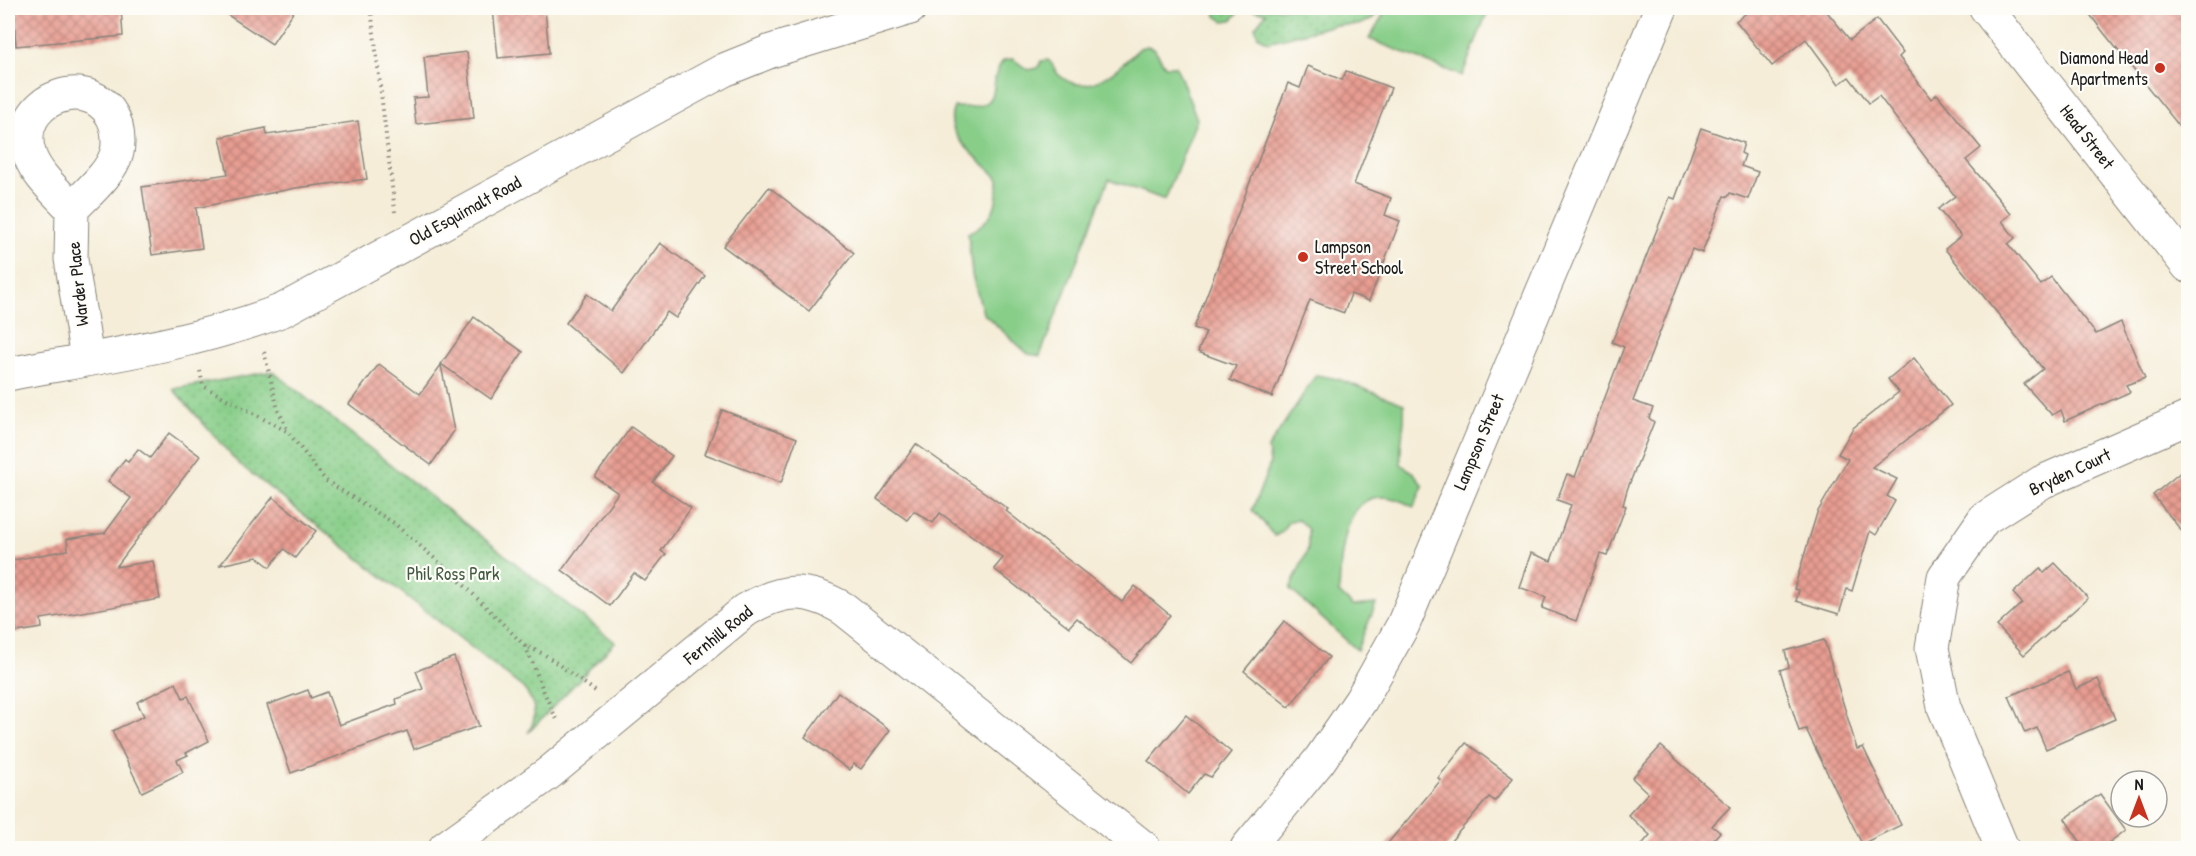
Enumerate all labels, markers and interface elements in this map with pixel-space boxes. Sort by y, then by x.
place label: Diamond Head Apartments [2060,45,2148,91]
marker: Diamond Head Apartments [2153,61,2167,75]
street label: Head Street [2054,99,2121,175]
street label: Old Esquimalt Road [404,169,525,252]
place label: Lampson Street School [1315,234,1403,280]
street label: Warder Place [61,240,94,328]
marker: Lampson Street School [1296,250,1310,264]
street label: Lampson Street [1447,389,1510,494]
street label: Bryden Court [2025,441,2115,501]
park label: Phil Ross Park [407,561,500,586]
street label: Fernhill Road [677,599,757,671]
north arrow [2109,769,2169,829]
text: N [2135,773,2144,795]

